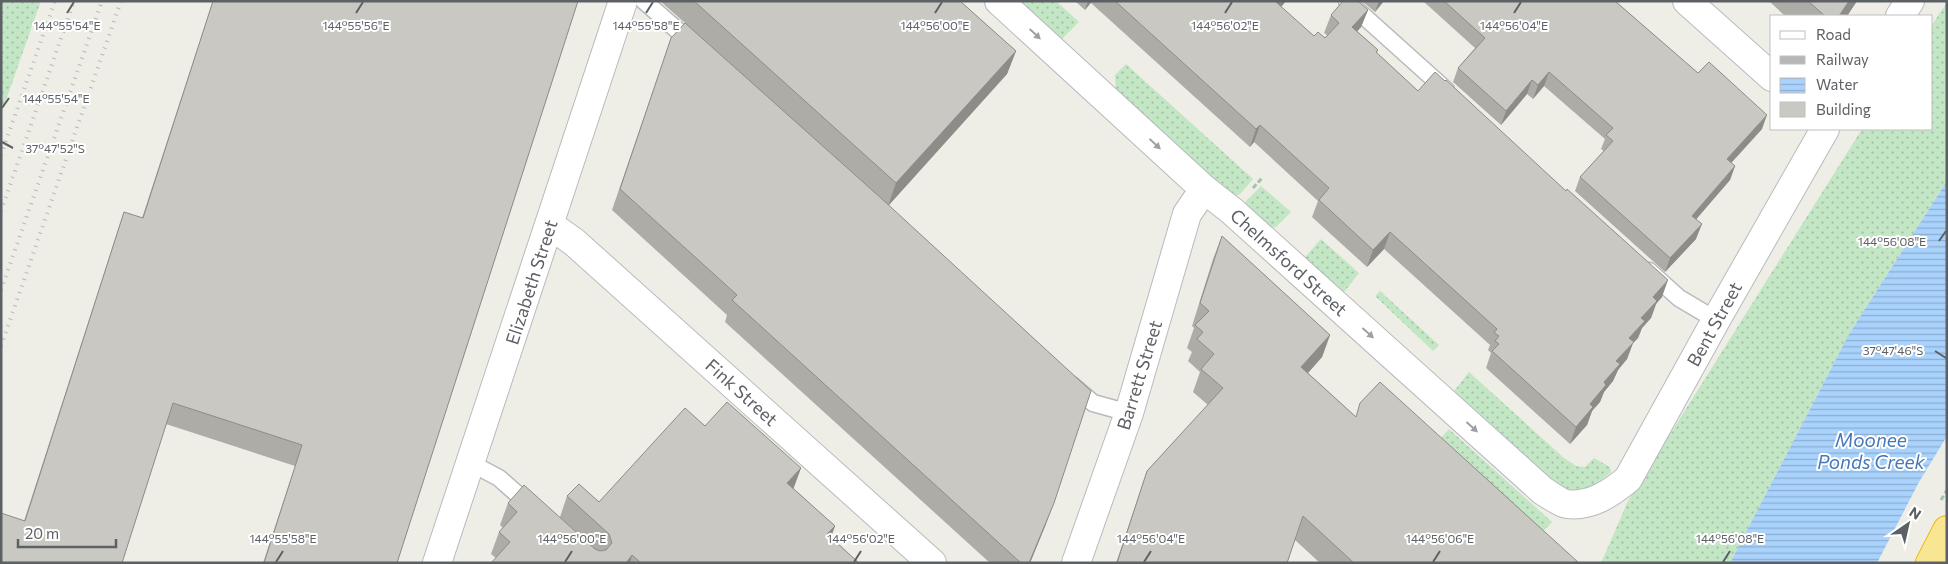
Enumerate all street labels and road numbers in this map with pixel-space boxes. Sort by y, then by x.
street label: Chelmsford Street [1226,204,1352,320]
street label: Elizabeth Street [500,217,562,347]
street label: Bent Street [1682,278,1746,370]
street label: Barrett Street [1112,317,1166,433]
street label: Fink Street [701,354,783,430]

